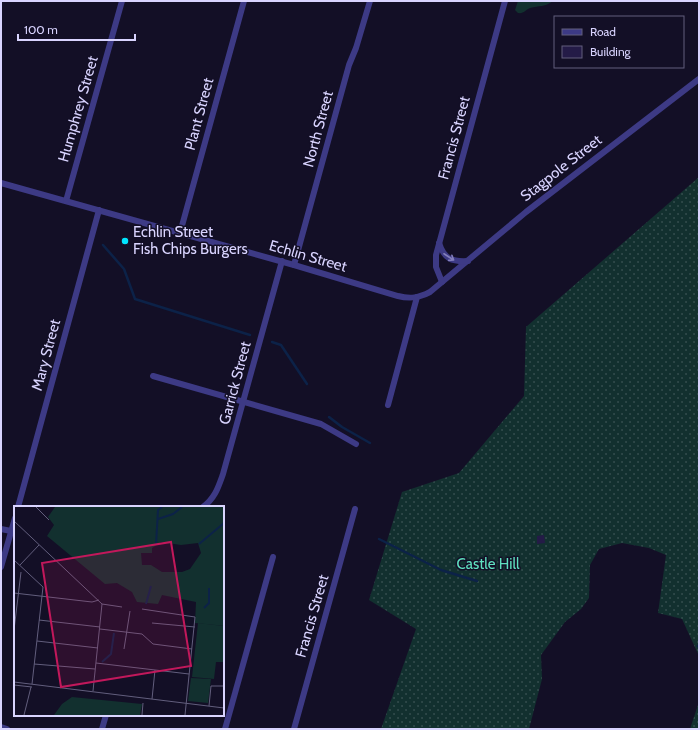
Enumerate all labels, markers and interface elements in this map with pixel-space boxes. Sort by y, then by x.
scale bar [18,16,135,42]
legend [554,16,684,68]
text: 100 m [24,22,58,37]
text: Road [590,24,616,39]
text: Building [590,44,632,59]
street label: Humphrey Street [54,54,102,164]
street label: Plant Street [181,76,217,152]
street label: North Street [299,89,337,169]
street label: Francis Street [434,94,474,182]
street label: Stagpole Street [517,131,605,205]
place label: Echlin Street Fish Chips Burgers [133,223,248,258]
marker: Echlin Street Fish Chips Burgers [120,236,130,246]
street label: Echlin Street [267,236,349,276]
one-way arrow [443,253,454,261]
street label: Mary Street [28,317,64,393]
street label: Garrick Street [215,339,255,427]
inset map [14,506,224,716]
park label: Castle Hill [457,555,520,573]
street label: Francis Street [292,572,332,660]

